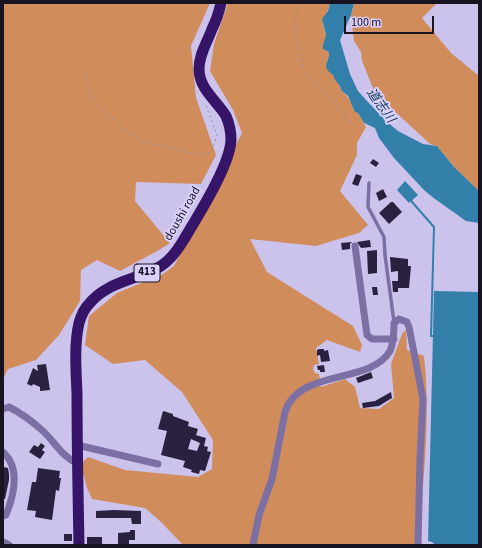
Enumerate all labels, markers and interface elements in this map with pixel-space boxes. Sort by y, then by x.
scale bar [346,8,436,34]
text: 100 m [351,14,381,31]
water label: 道志川 [362,86,398,126]
street label: doushi road [162,185,204,243]
road number: 413 [134,264,160,282]

